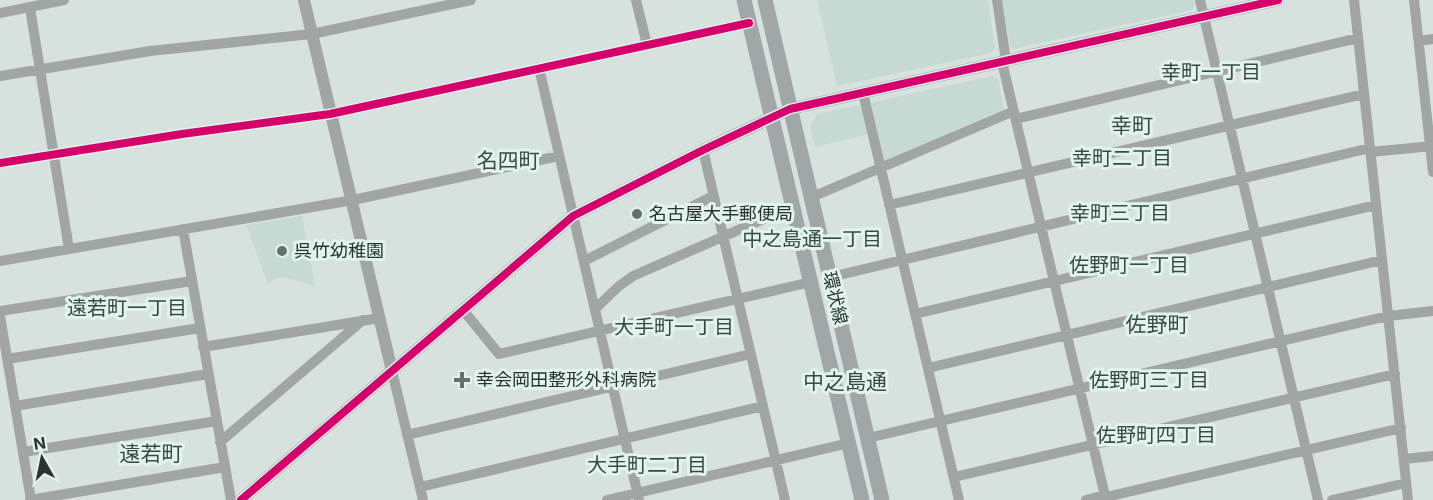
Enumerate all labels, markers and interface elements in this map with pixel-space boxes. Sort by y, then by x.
district label: 幸町一丁目 [1161,60,1261,84]
district label: 幸町 [1111,113,1153,138]
district label: 幸町二丁目 [1072,146,1172,170]
district label: 名四町 [477,148,540,173]
district label: 幸町三丁目 [1070,201,1170,225]
place label: 名古屋大手郵便局 [649,203,793,224]
marker: 名古屋大手郵便局 [630,207,644,221]
district label: 中之島通一丁目 [742,227,882,251]
place label: 呉竹幼稚園 [294,240,384,261]
marker: 呉竹幼稚園 [275,244,289,258]
district label: 佐野町一丁目 [1069,253,1189,277]
street label: 環状線 [819,269,852,327]
district label: 遠若町一丁目 [67,296,187,320]
district label: 佐野町 [1126,312,1189,337]
district label: 大手町一丁目 [614,315,734,339]
district label: 佐野町三丁目 [1089,368,1209,392]
place label: 幸会岡田整形外科病院 [476,369,656,390]
district label: 中之島通 [803,369,887,394]
marker: 幸会岡田整形外科病院 [453,371,471,389]
district label: 佐野町四丁目 [1096,423,1216,447]
north arrow [12,428,72,488]
text: N [32,432,47,454]
district label: 遠若町 [120,441,183,466]
district label: 大手町二丁目 [587,453,707,477]

